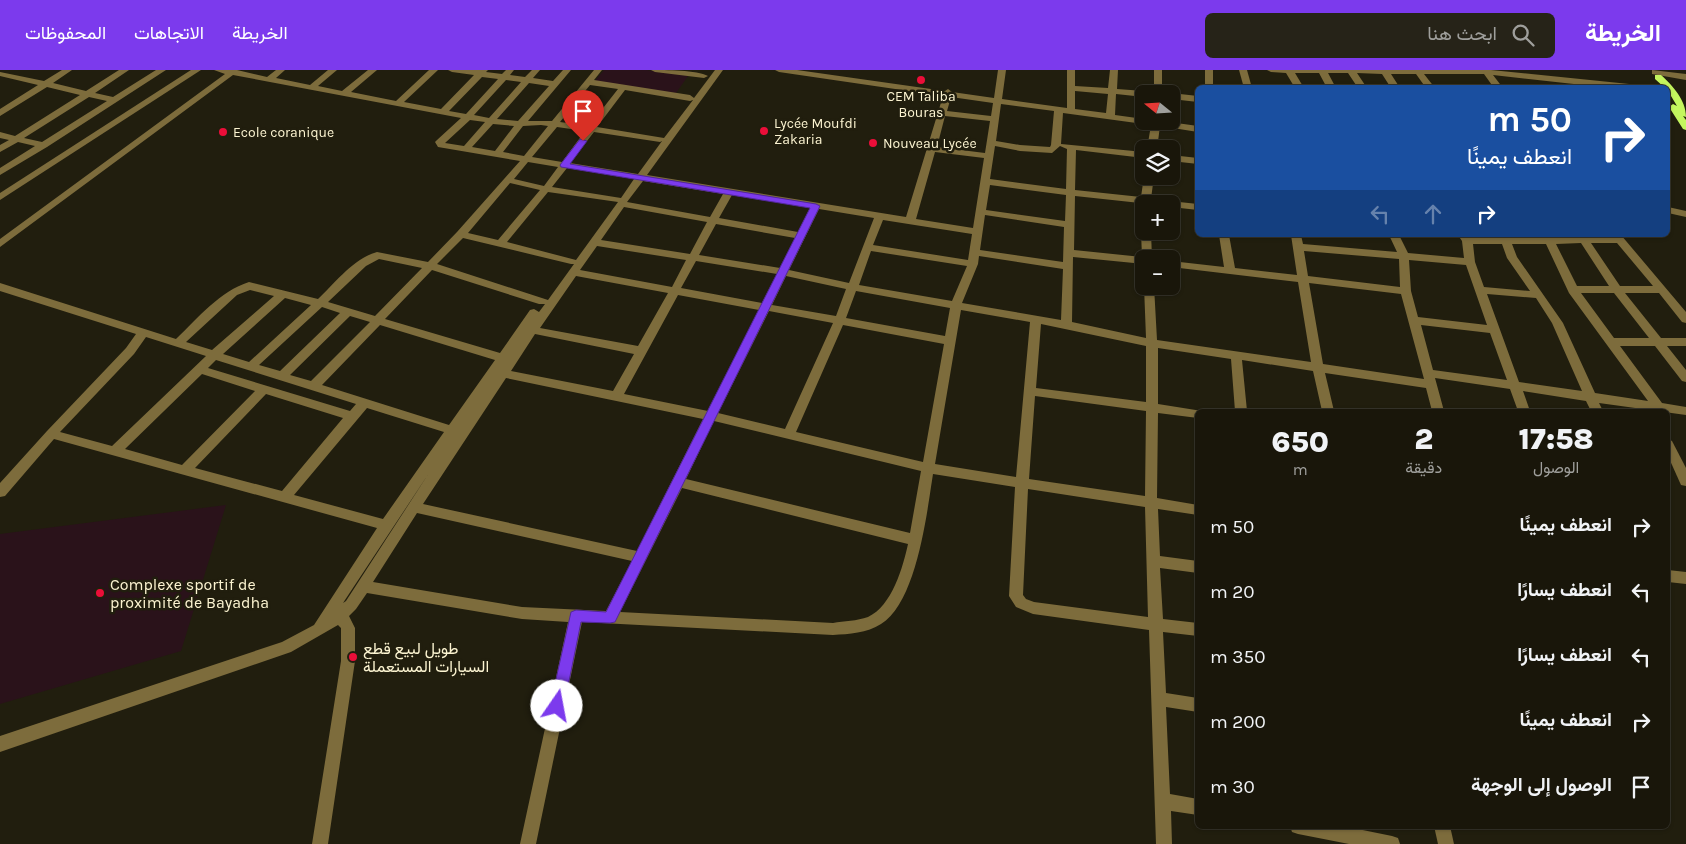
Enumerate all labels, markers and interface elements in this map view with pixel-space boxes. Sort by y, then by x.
search box [1205,13,1555,58]
text: الخريطة [1585,19,1661,47]
icon: search [1509,21,1537,49]
text: المحفوظات [25,22,106,44]
text: الاتجاهات [134,22,204,44]
text: الخريطة [232,22,288,44]
text: ابحث هنا [1427,23,1497,45]
marker: CEM Taliba Bouras [915,74,927,86]
north arrow [1135,85,1180,130]
map controls [1135,85,1180,295]
place label: CEM Taliba Bouras [886,88,956,121]
pin [562,90,604,141]
icon: arrive [569,97,597,125]
text: 50 m [1487,99,1572,140]
icon: right [1590,105,1655,170]
place label: Lycée Moufdi Zakaria [774,115,857,148]
place label: Ecole coranique [233,124,334,141]
marker: Lycée Moufdi Zakaria [758,125,770,137]
marker: Ecole coranique [217,126,229,138]
place label: Nouveau Lycée [883,135,977,152]
marker: Nouveau Lycée [867,137,879,149]
button: layers [1135,140,1180,185]
text: انعطف يمينًا [1467,144,1572,170]
button: + [1135,195,1180,240]
icon: left [1366,200,1394,228]
icon: ahead [1419,200,1447,228]
icon: right [1472,200,1500,228]
button: − [1135,250,1180,295]
text: 2 [1414,421,1433,457]
text: 17:58 [1519,421,1594,457]
text: 650 [1271,424,1329,460]
text: دقيقة [1405,458,1442,477]
text: الوصول [1533,458,1579,477]
text: m [1293,460,1308,479]
icon: right [1627,513,1655,541]
text: انعطف يمينًا [1520,514,1612,536]
text: 50 m [1210,516,1254,538]
place label: Complexe sportif de proximité de Bayadha [110,575,269,612]
icon: left [1627,578,1655,606]
text: انعطف يسارًا [1517,579,1612,601]
text: 20 m [1210,581,1255,603]
marker: Complexe sportif de proximité de Bayadha [94,587,106,599]
place label: طويل لبيع قطع السيارات المستعملة [363,639,489,677]
icon: left [1627,643,1655,671]
text: انعطف يسارًا [1517,644,1612,666]
text: 350 m [1210,646,1266,668]
marker: طويل لبيع قطع السيارات المستعملة [347,651,359,663]
position arrow [530,679,582,731]
icon: right [1627,708,1655,736]
text: انعطف يمينًا [1520,709,1612,731]
text: 200 m [1210,711,1266,733]
icon: arrive [1627,773,1655,801]
text: الوصول إلى الوجهة [1471,774,1612,796]
text: 30 m [1210,776,1255,798]

